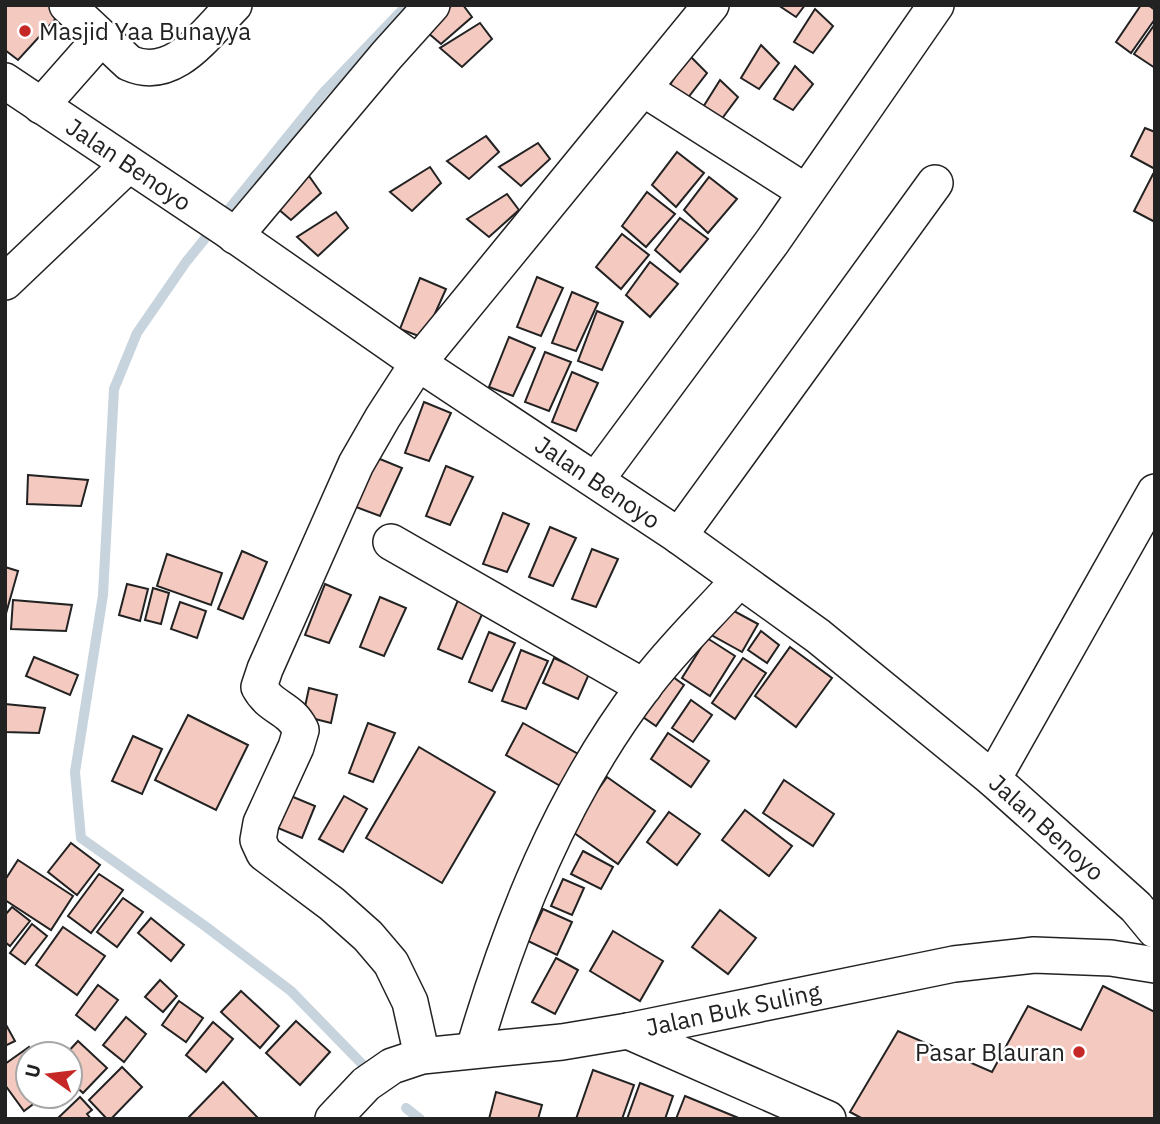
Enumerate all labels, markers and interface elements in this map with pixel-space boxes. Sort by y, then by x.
place label: Masjid Yaa Bunayya [39,15,251,47]
marker: Masjid Yaa Bunayya [17,23,33,39]
street label: Jalan Benoyo [60,110,198,218]
street label: Jalan Benoyo [529,428,667,536]
street label: Jalan Benoyo [982,767,1112,887]
street label: Jalan Buk Suling [643,975,824,1043]
place label: Pasar Blauran [915,1036,1065,1068]
north arrow [14,1040,84,1110]
marker: Pasar Blauran [1071,1044,1087,1060]
text: U [19,1062,46,1080]

